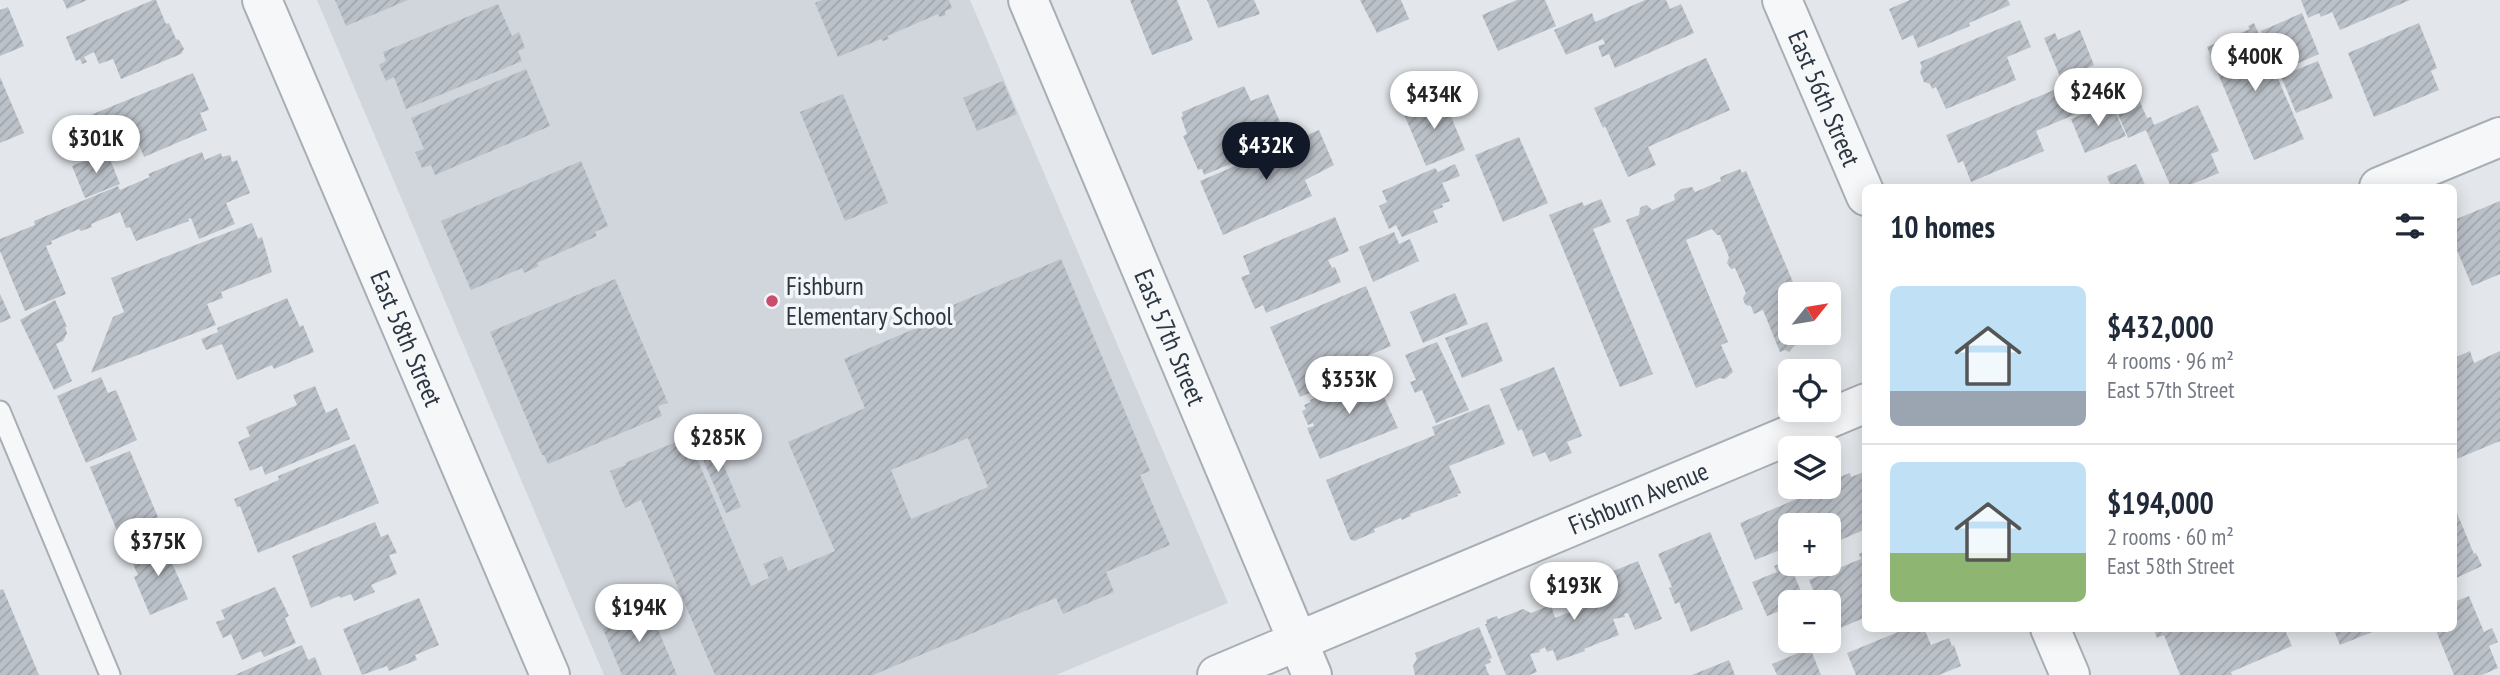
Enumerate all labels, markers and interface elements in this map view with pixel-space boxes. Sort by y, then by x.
street label: East 56th Street [1781,25,1868,171]
pin: $400K [2206,34,2304,93]
text: $400K [2227,41,2283,70]
pin: $246K [2049,68,2147,128]
pin: $434K [1385,72,1483,131]
text: $246K [2070,76,2126,105]
text: $434K [1406,79,1462,108]
pin: $301K [47,116,145,175]
pin: $432K [1217,122,1315,182]
text: $301K [68,123,124,152]
text: $432K [1238,130,1294,159]
text: 10 homes [1890,207,1995,246]
icon: filters [2391,207,2429,245]
street label: East 57th Street [1127,264,1214,410]
street label: East 58th Street [363,265,450,411]
place label: Fishburn Elementary School [786,269,953,332]
north arrow [1778,282,1841,345]
map controls [1778,282,1841,653]
marker: Fishburn Elementary School [764,293,780,309]
text: $432,000 [2107,307,2214,346]
icon: home [1946,314,2030,398]
text: 4 rooms · 96 m² [2107,346,2234,375]
pin: $353K [1300,356,1398,416]
button: locate [1778,359,1841,422]
text: $353K [1321,364,1377,393]
text: East 57th Street [2107,375,2235,404]
pin: $285K [669,414,767,474]
text: $285K [690,422,746,451]
button: layers [1778,436,1841,499]
street label: Fishburn Avenue [1563,454,1713,542]
text: $194,000 [2107,483,2214,522]
icon: home [1946,490,2030,574]
button: + [1778,513,1841,576]
pin: $375K [109,518,207,578]
text: 2 rooms · 60 m² [2107,522,2234,551]
text: $375K [130,526,186,555]
text: East 58th Street [2107,551,2235,580]
pin: $193K [1525,562,1623,622]
text: $193K [1546,570,1602,599]
pin: $194K [590,584,688,644]
button: − [1778,590,1841,653]
text: $194K [611,592,667,621]

